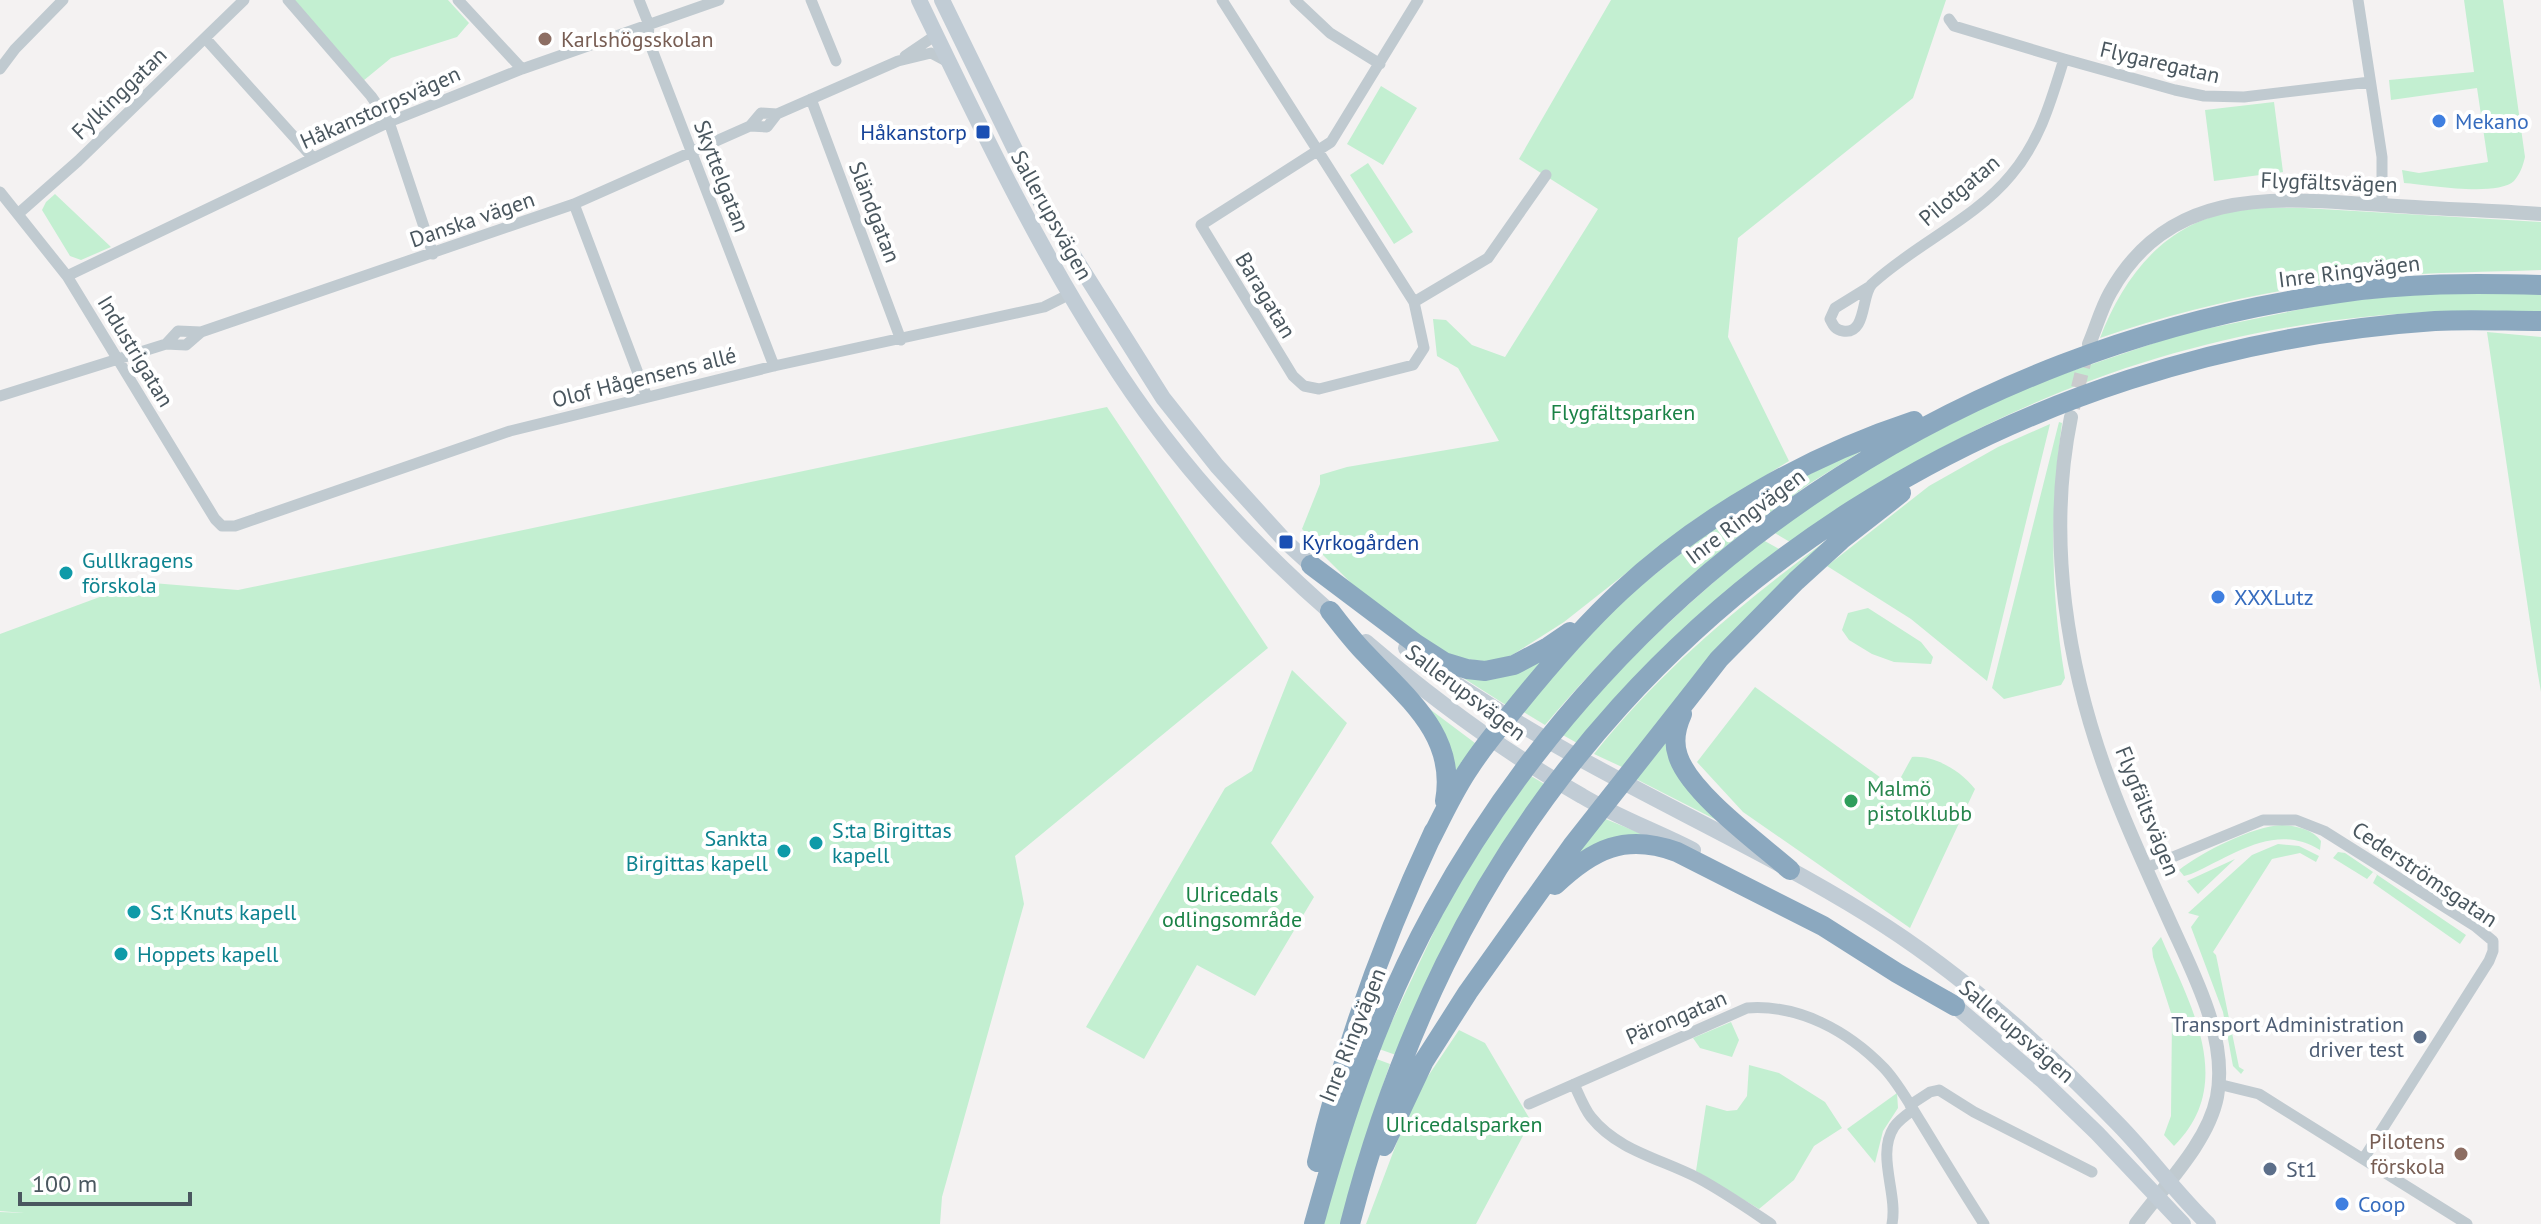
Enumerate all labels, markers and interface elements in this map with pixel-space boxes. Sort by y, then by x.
place label: Karlshögsskolan [561,25,713,53]
marker: Karlshögsskolan [536,30,554,48]
street label: Flygaregatan [2097,35,2223,89]
street label: Fylkinggatan [66,41,172,145]
street label: Håkanstorpsvägen [295,59,465,155]
place label: Mekano [2455,107,2529,135]
marker: Mekano [2430,112,2448,130]
street label: Skyttelgatan [688,116,756,236]
place label: Håkanstorp [860,118,967,146]
marker: Håkanstorp [974,123,992,141]
street label: Sallerupsvägen [1005,145,1099,285]
street label: Pilotgatan [1913,148,2005,232]
street label: Sländgatan [843,157,907,267]
street label: Flygfältsvägen [2260,166,2398,198]
street label: Danska vägen [406,185,538,253]
street label: Baragatan [1229,247,1303,343]
street label: Inre Ringvägen [2277,248,2421,294]
street label: Industrigatan [92,290,180,412]
street label: Olof Hågensens allé [549,341,739,413]
park label: Flygfältsparken [1551,398,1695,426]
street label: Inre Ringvägen [1680,462,1810,570]
place label: Kyrkogården [1302,528,1419,556]
marker: Kyrkogården [1277,533,1295,551]
place label: Gullkragens förskola [82,546,193,599]
marker: Gullkragens förskola [57,564,75,582]
place label: XXXLutz [2234,583,2314,611]
marker: XXXLutz [2209,588,2227,606]
street label: Sallerupsvägen [1400,638,1532,746]
street label: Flygfältsvägen [2109,742,2187,880]
place label: Malmö pistolklubb [1867,774,1972,827]
marker: Malmö pistolklubb [1842,792,1860,810]
street label: Cederströmsgatan [2347,815,2503,933]
place label: S:ta Birgittas kapell [832,816,952,869]
place label: Sankta Birgittas kapell [626,824,769,877]
marker: S:ta Birgittas kapell [807,834,825,852]
marker: Sankta Birgittas kapell [775,842,793,860]
park label: Ulricedals odlingsområde [1162,880,1302,933]
place label: S:t Knuts kapell [150,898,297,926]
marker: S:t Knuts kapell [125,903,143,921]
place label: Hoppets kapell [137,940,279,968]
marker: Hoppets kapell [112,945,130,963]
street label: Inre Ringvägen [1312,964,1392,1106]
street label: Sallerupsvägen [1954,973,2080,1089]
street label: Pärongatan [1621,983,1731,1051]
place label: Transport Administration driver test [2171,1010,2405,1063]
marker: Transport Administration driver test [2411,1028,2429,1046]
park label: Ulricedalsparken [1386,1110,1542,1138]
place label: Pilotens förskola [2369,1127,2445,1180]
marker: Pilotens förskola [2452,1145,2470,1163]
place label: St1 [2286,1155,2317,1183]
scale bar [20,1156,190,1206]
marker: St1 [2261,1160,2279,1178]
text: 100 m [32,1168,97,1199]
place label: Coop [2358,1190,2405,1218]
marker: Coop [2333,1195,2351,1213]

